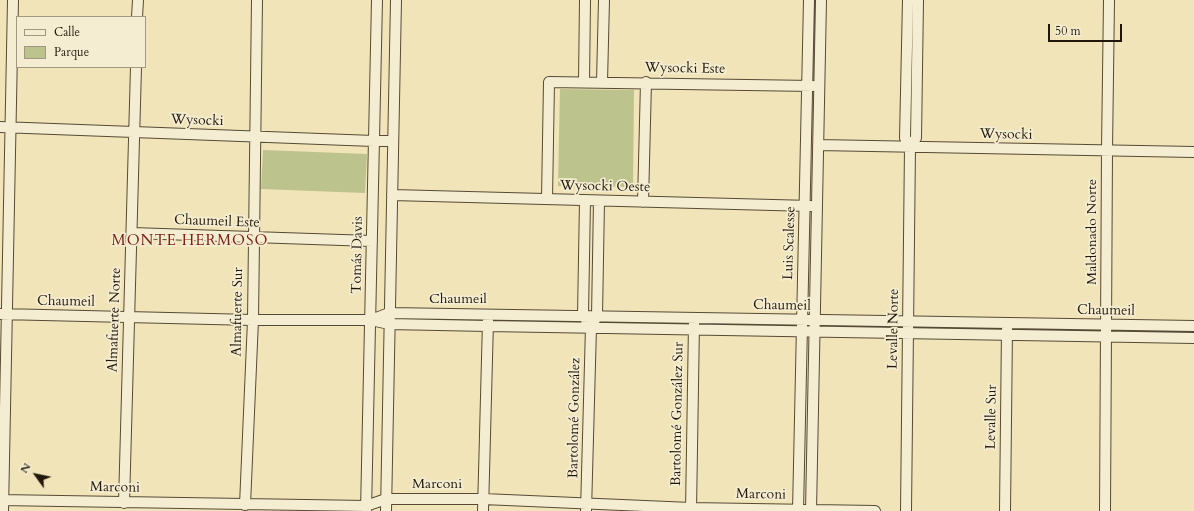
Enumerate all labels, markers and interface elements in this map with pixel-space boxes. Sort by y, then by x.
legend [16,16,146,68]
scale bar [1050,16,1124,42]
text: 50 m [1055,23,1081,39]
text: Calle [54,24,80,40]
text: Parque [54,44,89,60]
street label: Wysocki Este [644,60,726,78]
street label: Wysocki [170,112,224,130]
street label: Wysocki [979,126,1033,144]
street label: Wysocki Oeste [560,178,650,196]
street label: Maldonado Norte [1085,179,1101,285]
street label: Luis Scalesse [780,206,800,280]
street label: Chaumeil Este [174,212,260,232]
street label: Tomás Davis [349,216,367,294]
district label: MONTE HERMOSO [112,233,268,251]
street label: Almafuerte Norte [105,267,125,373]
street label: Almafuerte Sur [229,267,247,357]
street label: Levalle Norte [885,289,903,369]
street label: Chaumeil [429,292,487,308]
street label: Chaumeil [37,293,95,311]
street label: Chaumeil [753,297,811,315]
street label: Chaumeil [1077,302,1135,320]
street label: Bartolomé González Sur [668,342,688,486]
street label: Bartolomé González [566,357,584,479]
street label: Levalle Sur [983,384,1001,450]
north arrow [16,455,56,495]
text: N [17,460,34,476]
street label: Marconi [412,477,462,493]
street label: Marconi [90,479,140,497]
street label: Marconi [736,486,786,504]

